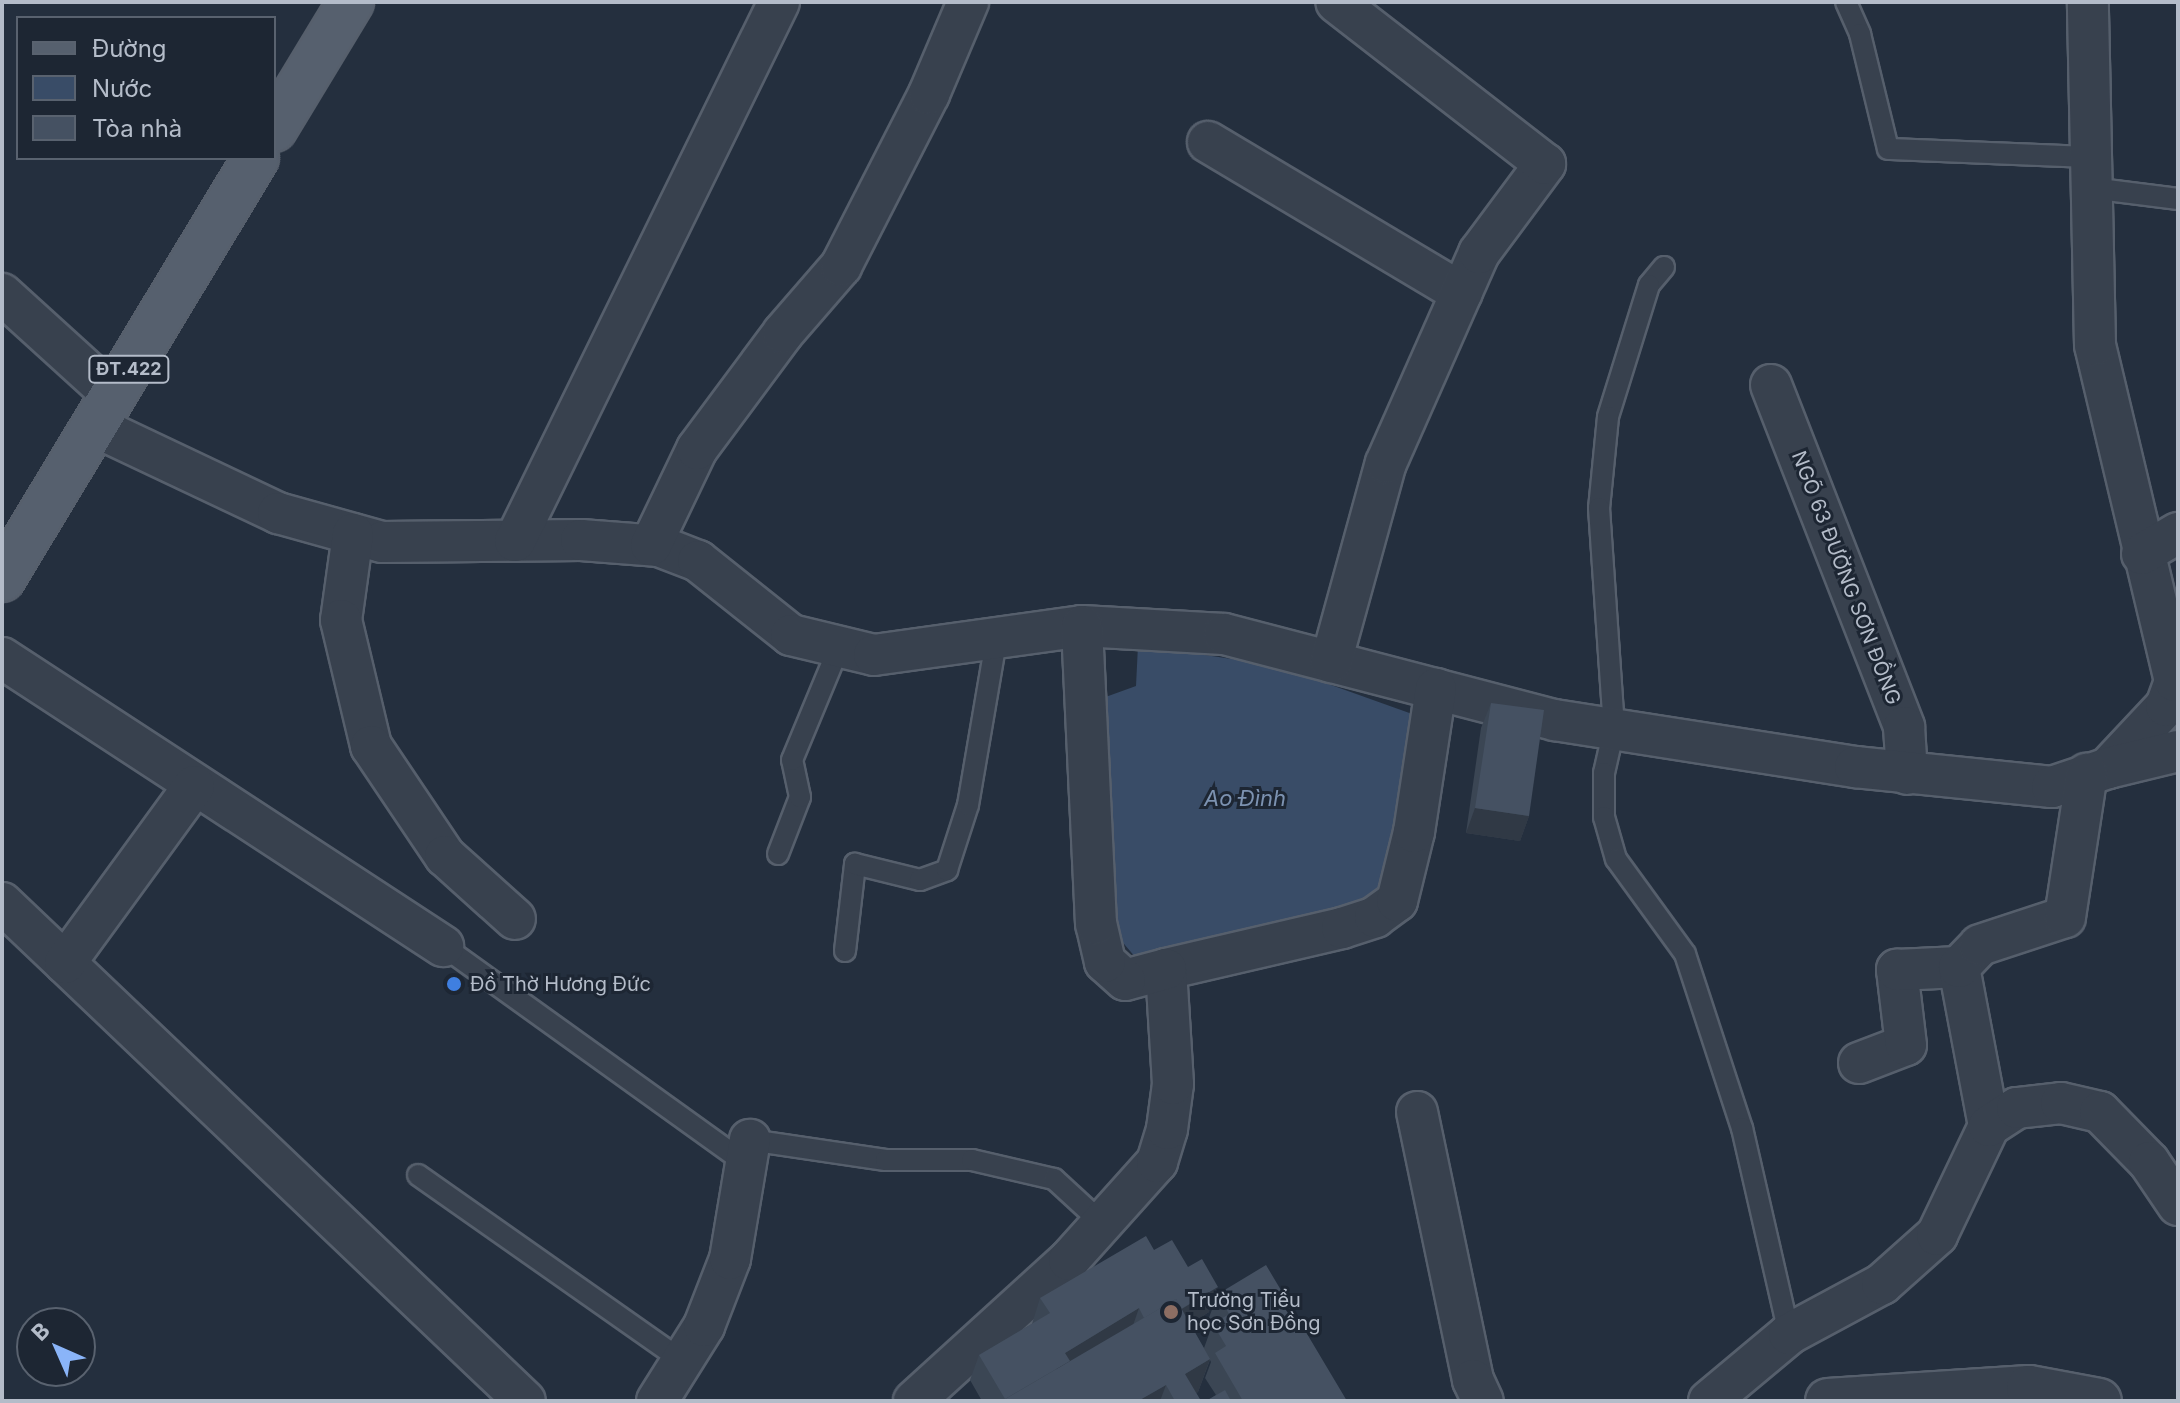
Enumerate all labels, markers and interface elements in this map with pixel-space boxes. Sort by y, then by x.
legend [16,16,276,160]
text: Đường [92,34,167,63]
text: Nước [92,74,152,103]
text: Tòa nhà [92,114,182,143]
road number: ĐT.422 [87,355,171,383]
street label: NGÕ 63 ĐƯỜNG SƠN ĐỒNG [1786,448,1906,708]
water label: Ao Đình [1204,786,1286,812]
place label: Đồ Thờ Hương Đức [470,972,651,996]
marker: Đồ Thờ Hương Đức [445,975,463,993]
place label: Trường Tiểu học Sơn Đồng [1187,1288,1321,1335]
marker: Trường Tiểu học Sơn Đồng [1162,1303,1180,1321]
north arrow [16,1307,96,1387]
text: B [26,1317,55,1346]

